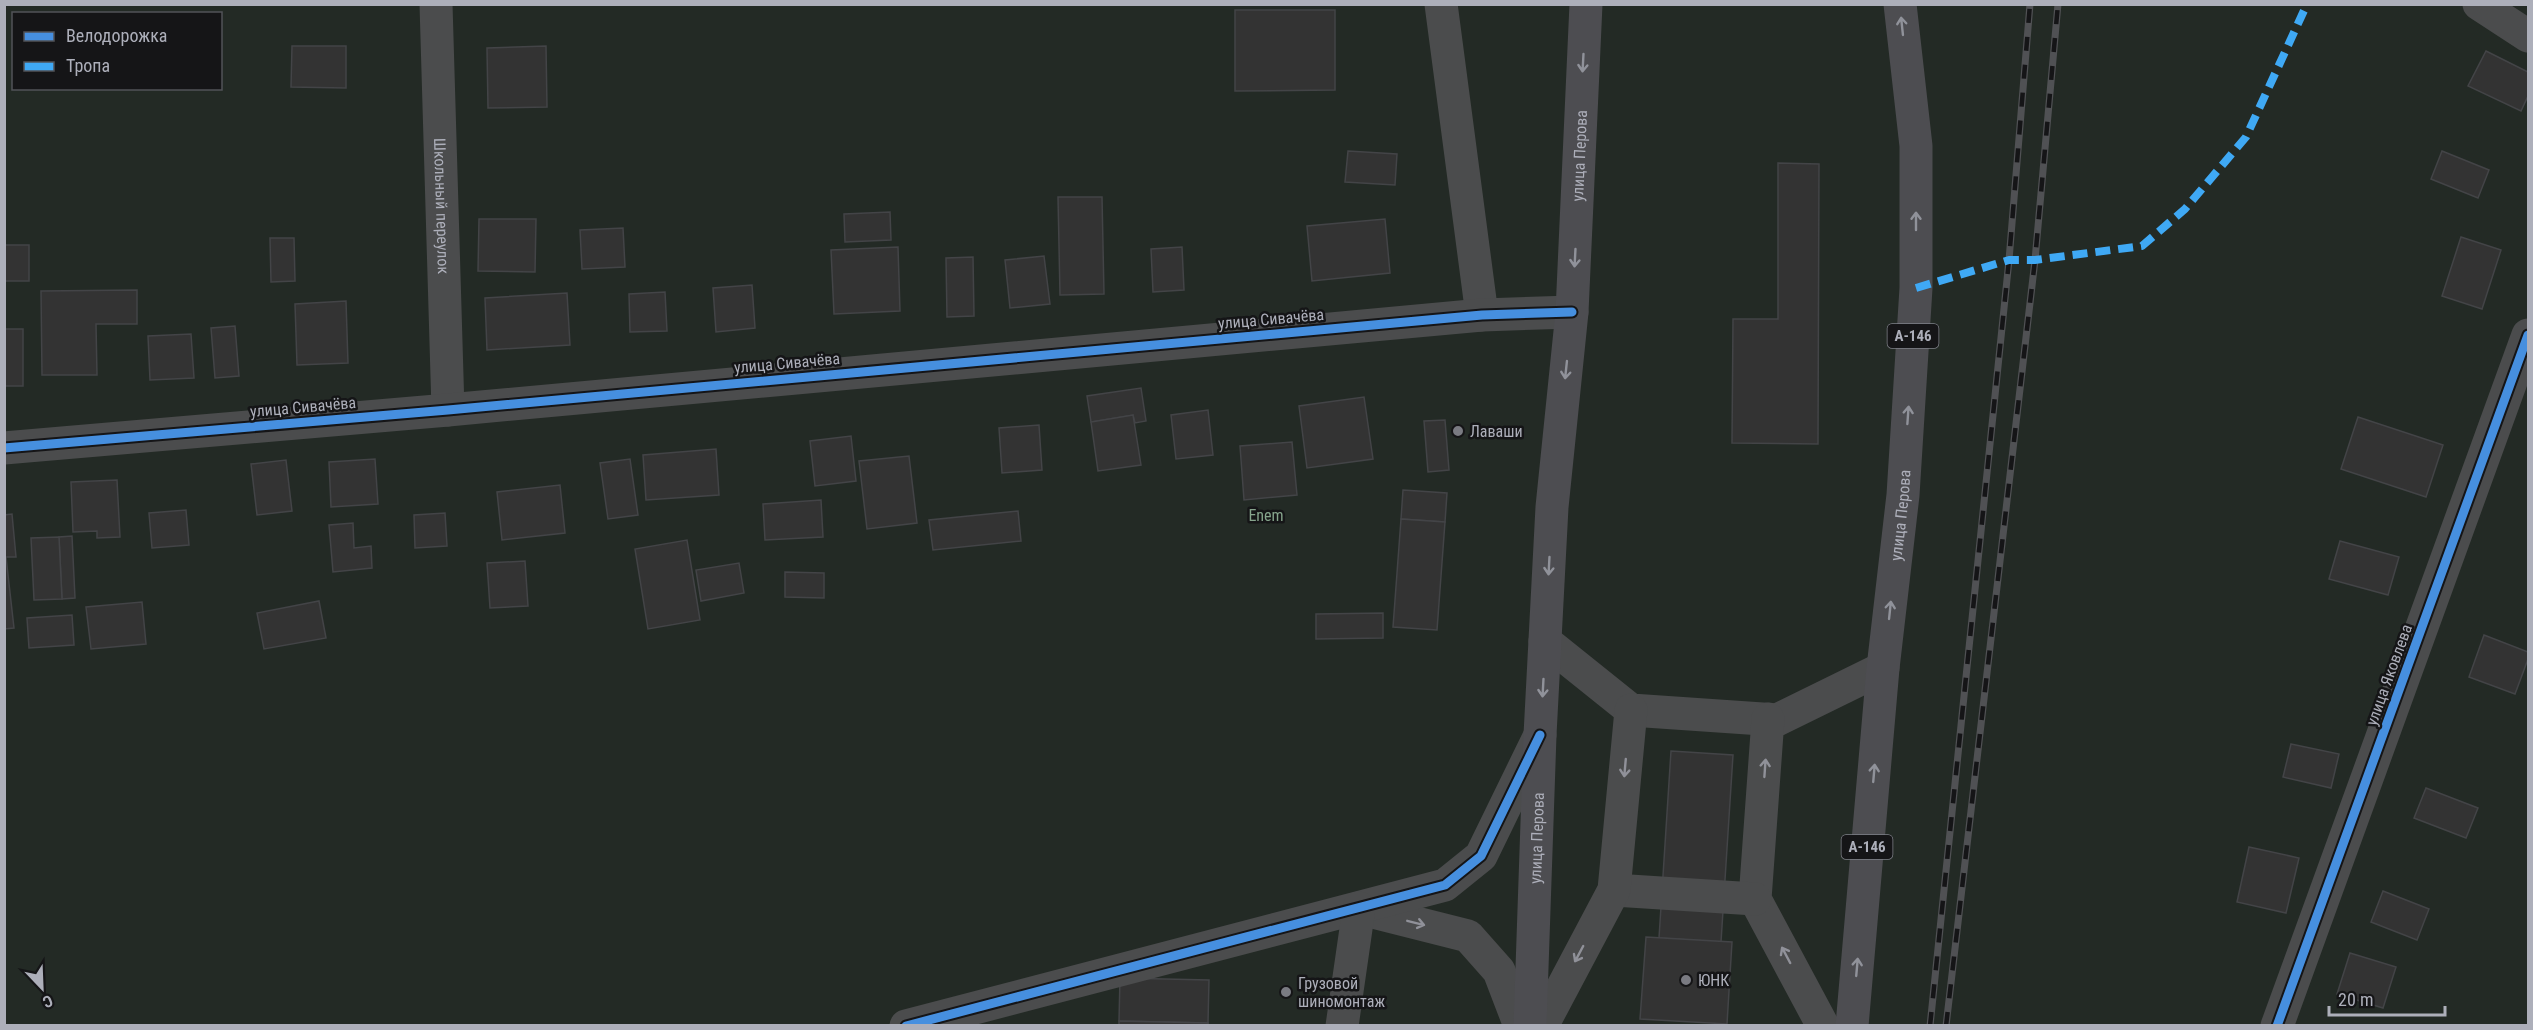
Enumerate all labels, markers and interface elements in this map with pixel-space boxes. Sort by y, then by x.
legend [12,12,222,90]
one-way arrow [1896,17,1907,37]
text: Велодорожка [66,25,167,46]
one-way arrow [1578,52,1589,72]
text: Тропа [66,55,110,76]
street label: улица Перова [1568,110,1591,202]
street label: Школьный переулок [430,137,453,275]
one-way arrow [1910,211,1922,231]
one-way arrow [1569,247,1580,267]
street label: улица Сивачёва [1217,305,1325,333]
road number: А-146 [1888,324,1938,348]
street label: улица Сивачёва [733,349,841,377]
one-way arrow [1560,360,1571,380]
street label: улица Сивачёва [249,393,357,421]
one-way arrow [1903,406,1914,426]
place label: Лаваши [1470,422,1523,441]
marker: Лаваши [1451,424,1465,438]
street label: улица Перова [1886,469,1914,562]
park label: Enem [1248,506,1284,525]
one-way arrow [1543,555,1554,575]
one-way arrow [1885,600,1896,620]
street label: улица Яковлева [2362,622,2416,728]
one-way arrow [1537,677,1548,697]
one-way arrow [1619,758,1630,778]
one-way arrow [1760,759,1771,779]
one-way arrow [1869,764,1880,783]
street label: улица Перова [1525,792,1548,884]
road number: А-146 [1842,835,1892,859]
one-way arrow [1406,918,1425,929]
one-way arrow [1573,945,1584,963]
one-way arrow [1780,947,1791,965]
north arrow [12,958,72,1018]
one-way arrow [1852,958,1863,978]
place label: ЮНК [1698,971,1729,990]
marker: ЮНК [1679,973,1693,987]
place label: Грузовой шиномонтаж [1298,974,1385,1011]
scale bar [2329,979,2444,1017]
marker: Грузовой шиномонтаж [1279,985,1293,999]
text: 20 m [2338,989,2373,1010]
text: С [40,991,56,1012]

